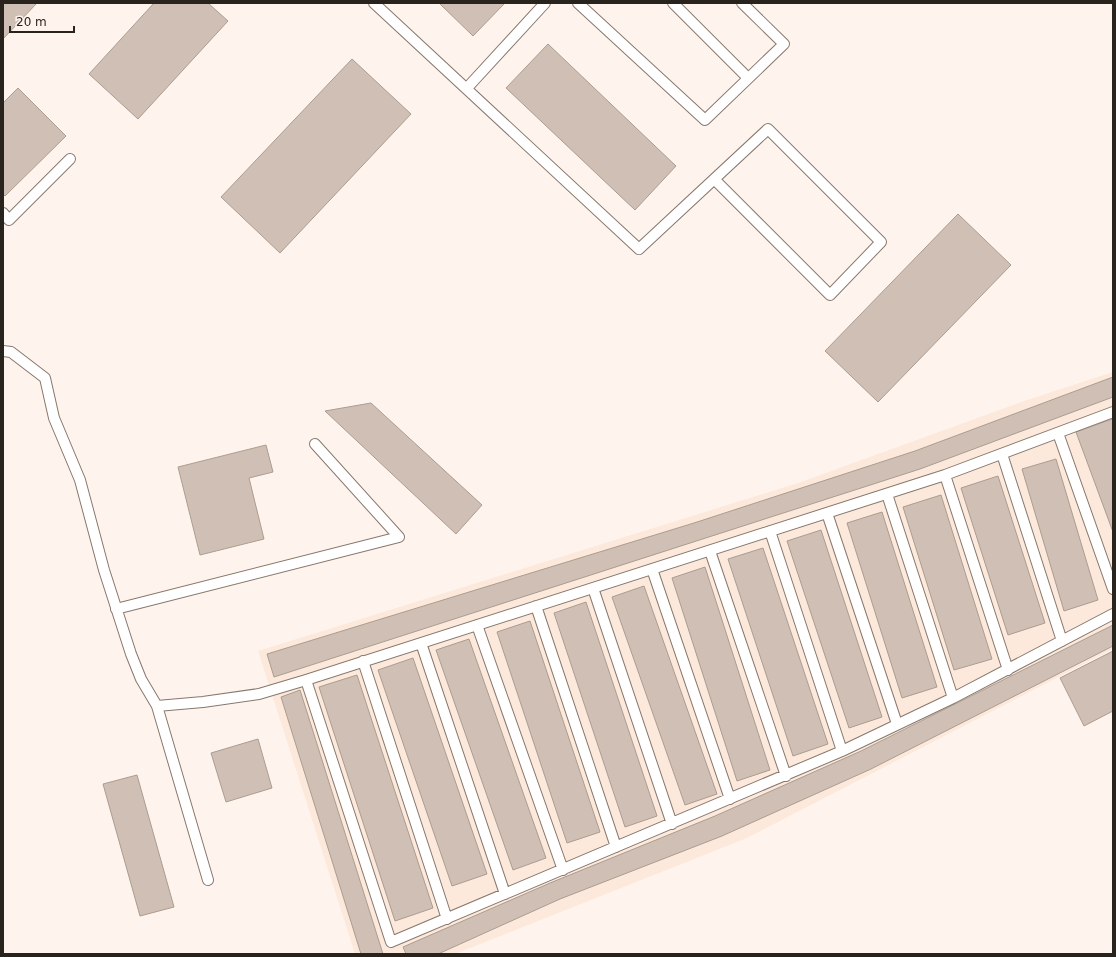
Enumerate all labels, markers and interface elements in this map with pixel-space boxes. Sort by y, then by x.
scale bar [10,8,74,34]
text: 20 m [16,15,47,29]

